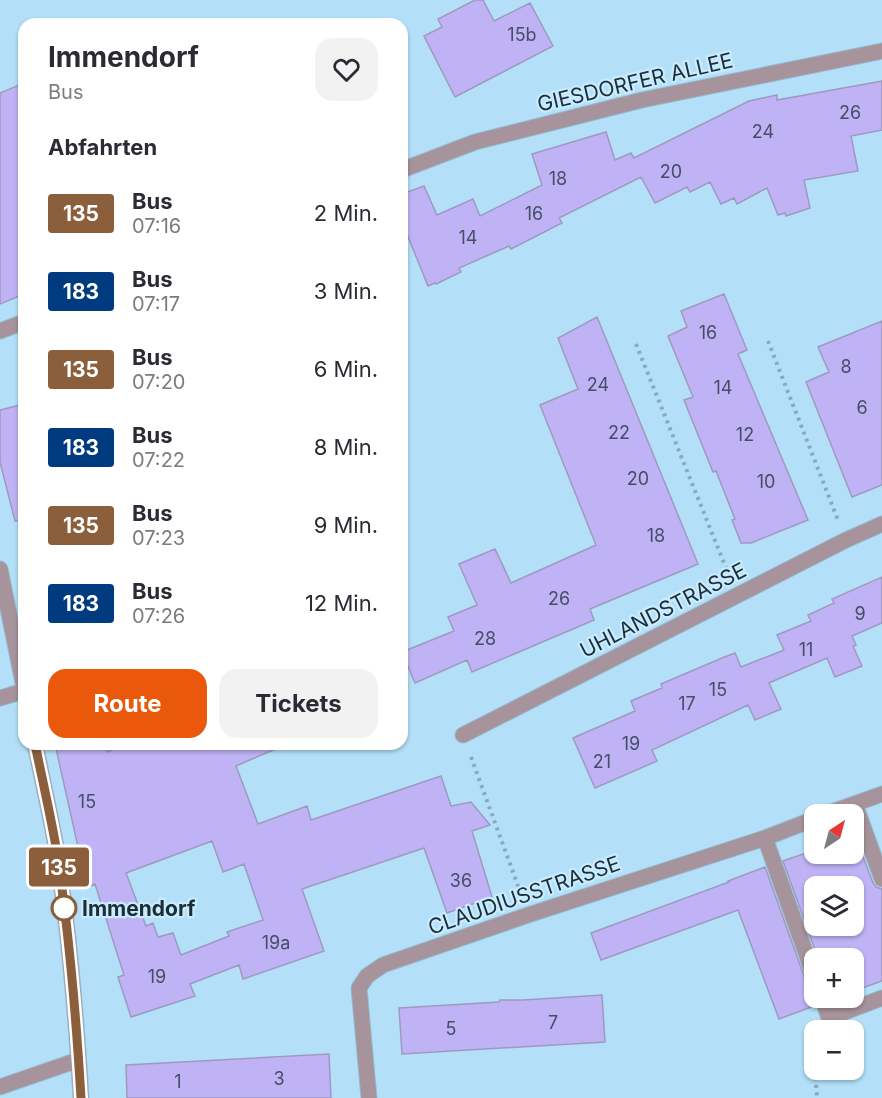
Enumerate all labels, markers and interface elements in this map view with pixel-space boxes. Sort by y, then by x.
house number: 15b [507,24,537,45]
button: heart [315,38,378,101]
text: Immendorf [48,40,199,74]
street label: GIESDORFER ALLEE [535,47,735,117]
text: Bus [48,80,83,104]
house number: 26 [839,102,861,123]
house number: 24 [752,121,774,142]
text: Abfahrten [48,134,157,160]
house number: 20 [660,161,682,182]
house number: 18 [549,168,567,189]
text: Bus [132,188,173,214]
text: 2 Min. [314,200,378,226]
text: 135 [63,201,99,226]
house number: 16 [525,203,543,224]
text: 07:16 [132,214,181,238]
house number: 14 [459,227,477,248]
text: Bus [132,266,173,292]
text: 3 Min. [314,278,378,304]
text: 183 [63,279,99,304]
text: 07:17 [132,292,180,316]
house number: 16 [699,322,717,343]
text: Bus [132,344,173,370]
text: 6 Min. [314,356,378,382]
house number: 8 [840,356,852,377]
text: 135 [63,357,99,382]
text: 07:20 [132,370,185,394]
house number: 24 [587,374,609,395]
house number: 14 [714,377,732,398]
house number: 6 [856,397,868,418]
text: Bus [132,422,173,448]
house number: 22 [608,422,630,443]
house number: 12 [736,424,754,445]
text: 8 Min. [314,434,378,460]
text: 183 [63,435,99,460]
text: 07:22 [132,448,185,472]
house number: 20 [627,468,649,489]
house number: 10 [757,471,775,492]
text: Bus [132,500,173,526]
text: 9 Min. [314,512,378,538]
text: 135 [63,513,99,538]
house number: 18 [647,525,665,546]
text: 07:23 [132,526,185,550]
street label: UHLANDSTRASSE [576,557,750,663]
text: Bus [132,578,173,604]
house number: 26 [548,588,570,609]
text: 12 Min. [305,590,378,616]
text: 183 [63,591,99,616]
house number: 9 [854,603,866,624]
text: 07:26 [132,604,185,628]
house number: 28 [474,628,496,649]
house number: 11 [799,639,813,660]
button: Route [48,669,207,738]
button: Tickets [219,669,378,738]
house number: 15 [709,679,727,700]
house number: 17 [678,693,696,714]
house number: 19 [622,733,640,754]
house number: 21 [593,751,611,772]
house number: 15 [78,791,96,812]
north arrow [804,804,864,864]
map controls [804,804,864,1080]
line badge: 135 [25,848,94,886]
street label: CLAUDIUSSTRASSE [425,850,623,940]
text: 135 [41,855,77,880]
house number: 36 [450,870,472,891]
button: layers [804,876,864,936]
marker: Immendorf [51,895,77,921]
place label: Immendorf [82,896,196,921]
house number: 19a [262,932,290,953]
button: + [804,948,864,1008]
house number: 19 [148,966,166,987]
house number: 7 [548,1012,558,1033]
house number: 5 [446,1018,456,1039]
button: − [804,1020,864,1080]
house number: 3 [273,1068,285,1089]
house number: 1 [174,1071,182,1092]

